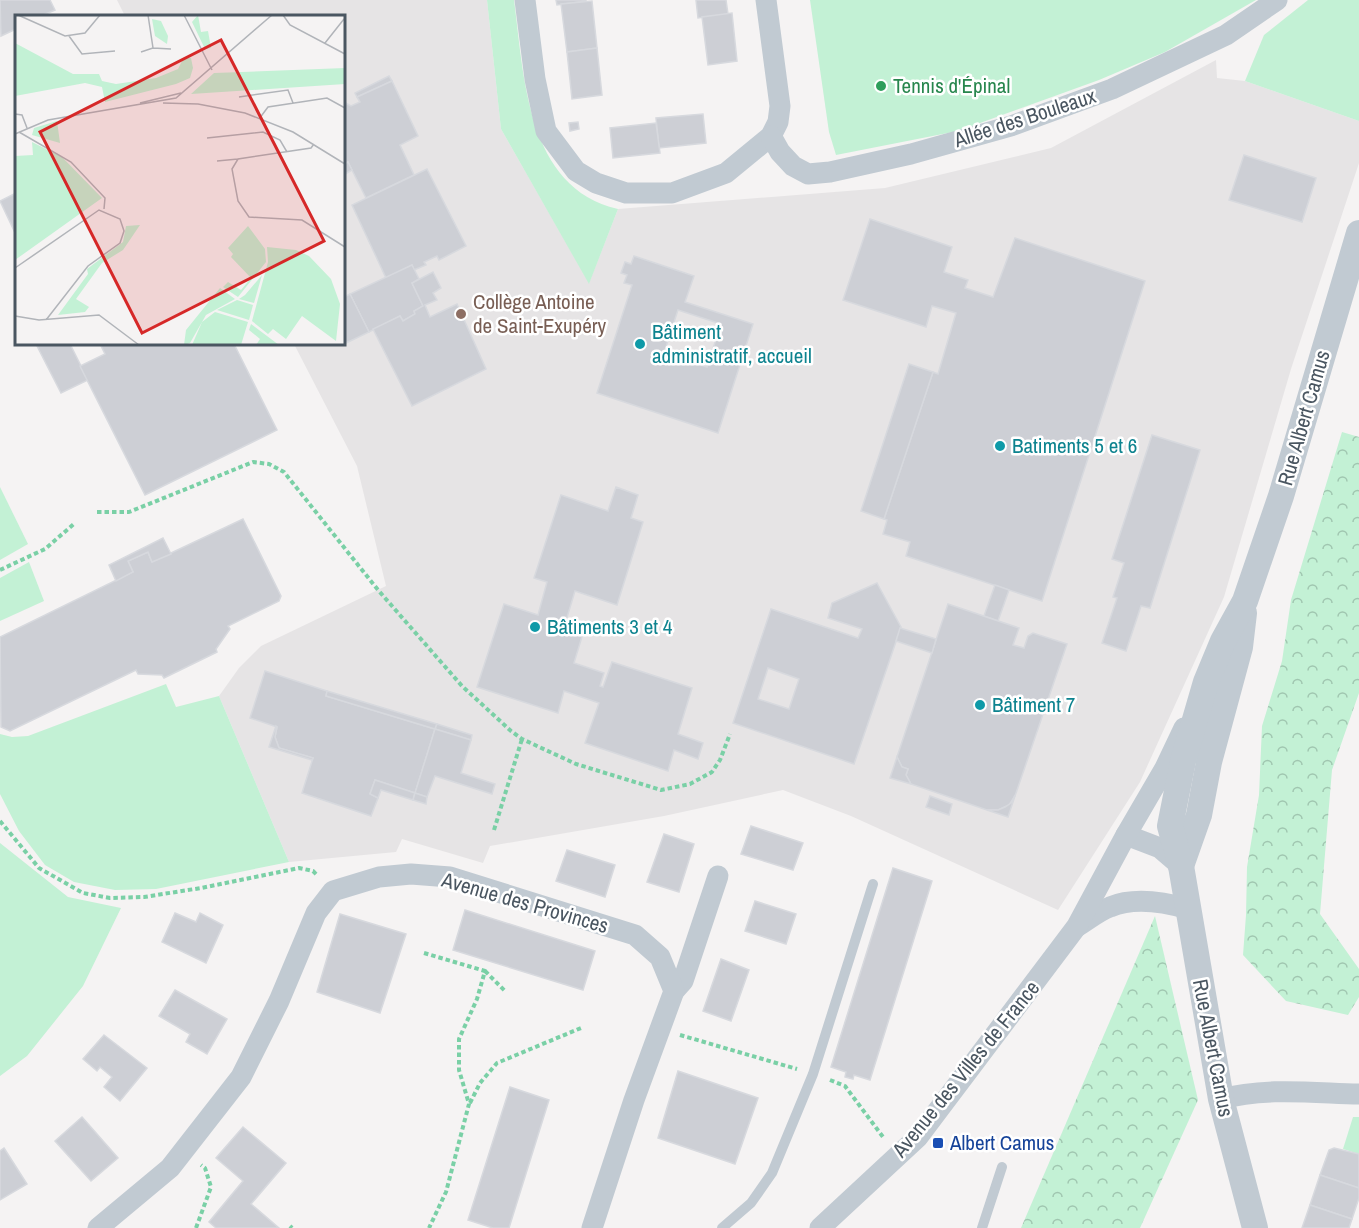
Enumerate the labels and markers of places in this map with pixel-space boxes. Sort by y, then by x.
place label: Tennis d'Épinal [893,71,1010,100]
marker: Tennis d'Épinal [874,79,888,93]
place label: Collège Antoine de Saint-Exupéry [473,287,606,340]
marker: Collège Antoine de Saint-Exupéry [454,307,468,321]
place label: Bâtiment administratif, accueil [652,317,812,370]
marker: Bâtiment administratif, accueil [633,337,647,351]
place label: Batiments 5 et 6 [1012,431,1137,460]
marker: Batiments 5 et 6 [993,439,1007,453]
place label: Bâtiments 3 et 4 [547,612,673,641]
marker: Bâtiments 3 et 4 [528,620,542,634]
place label: Bâtiment 7 [992,690,1075,719]
marker: Bâtiment 7 [973,698,987,712]
place label: Albert Camus [949,1128,1054,1157]
marker: Albert Camus [931,1136,945,1150]

